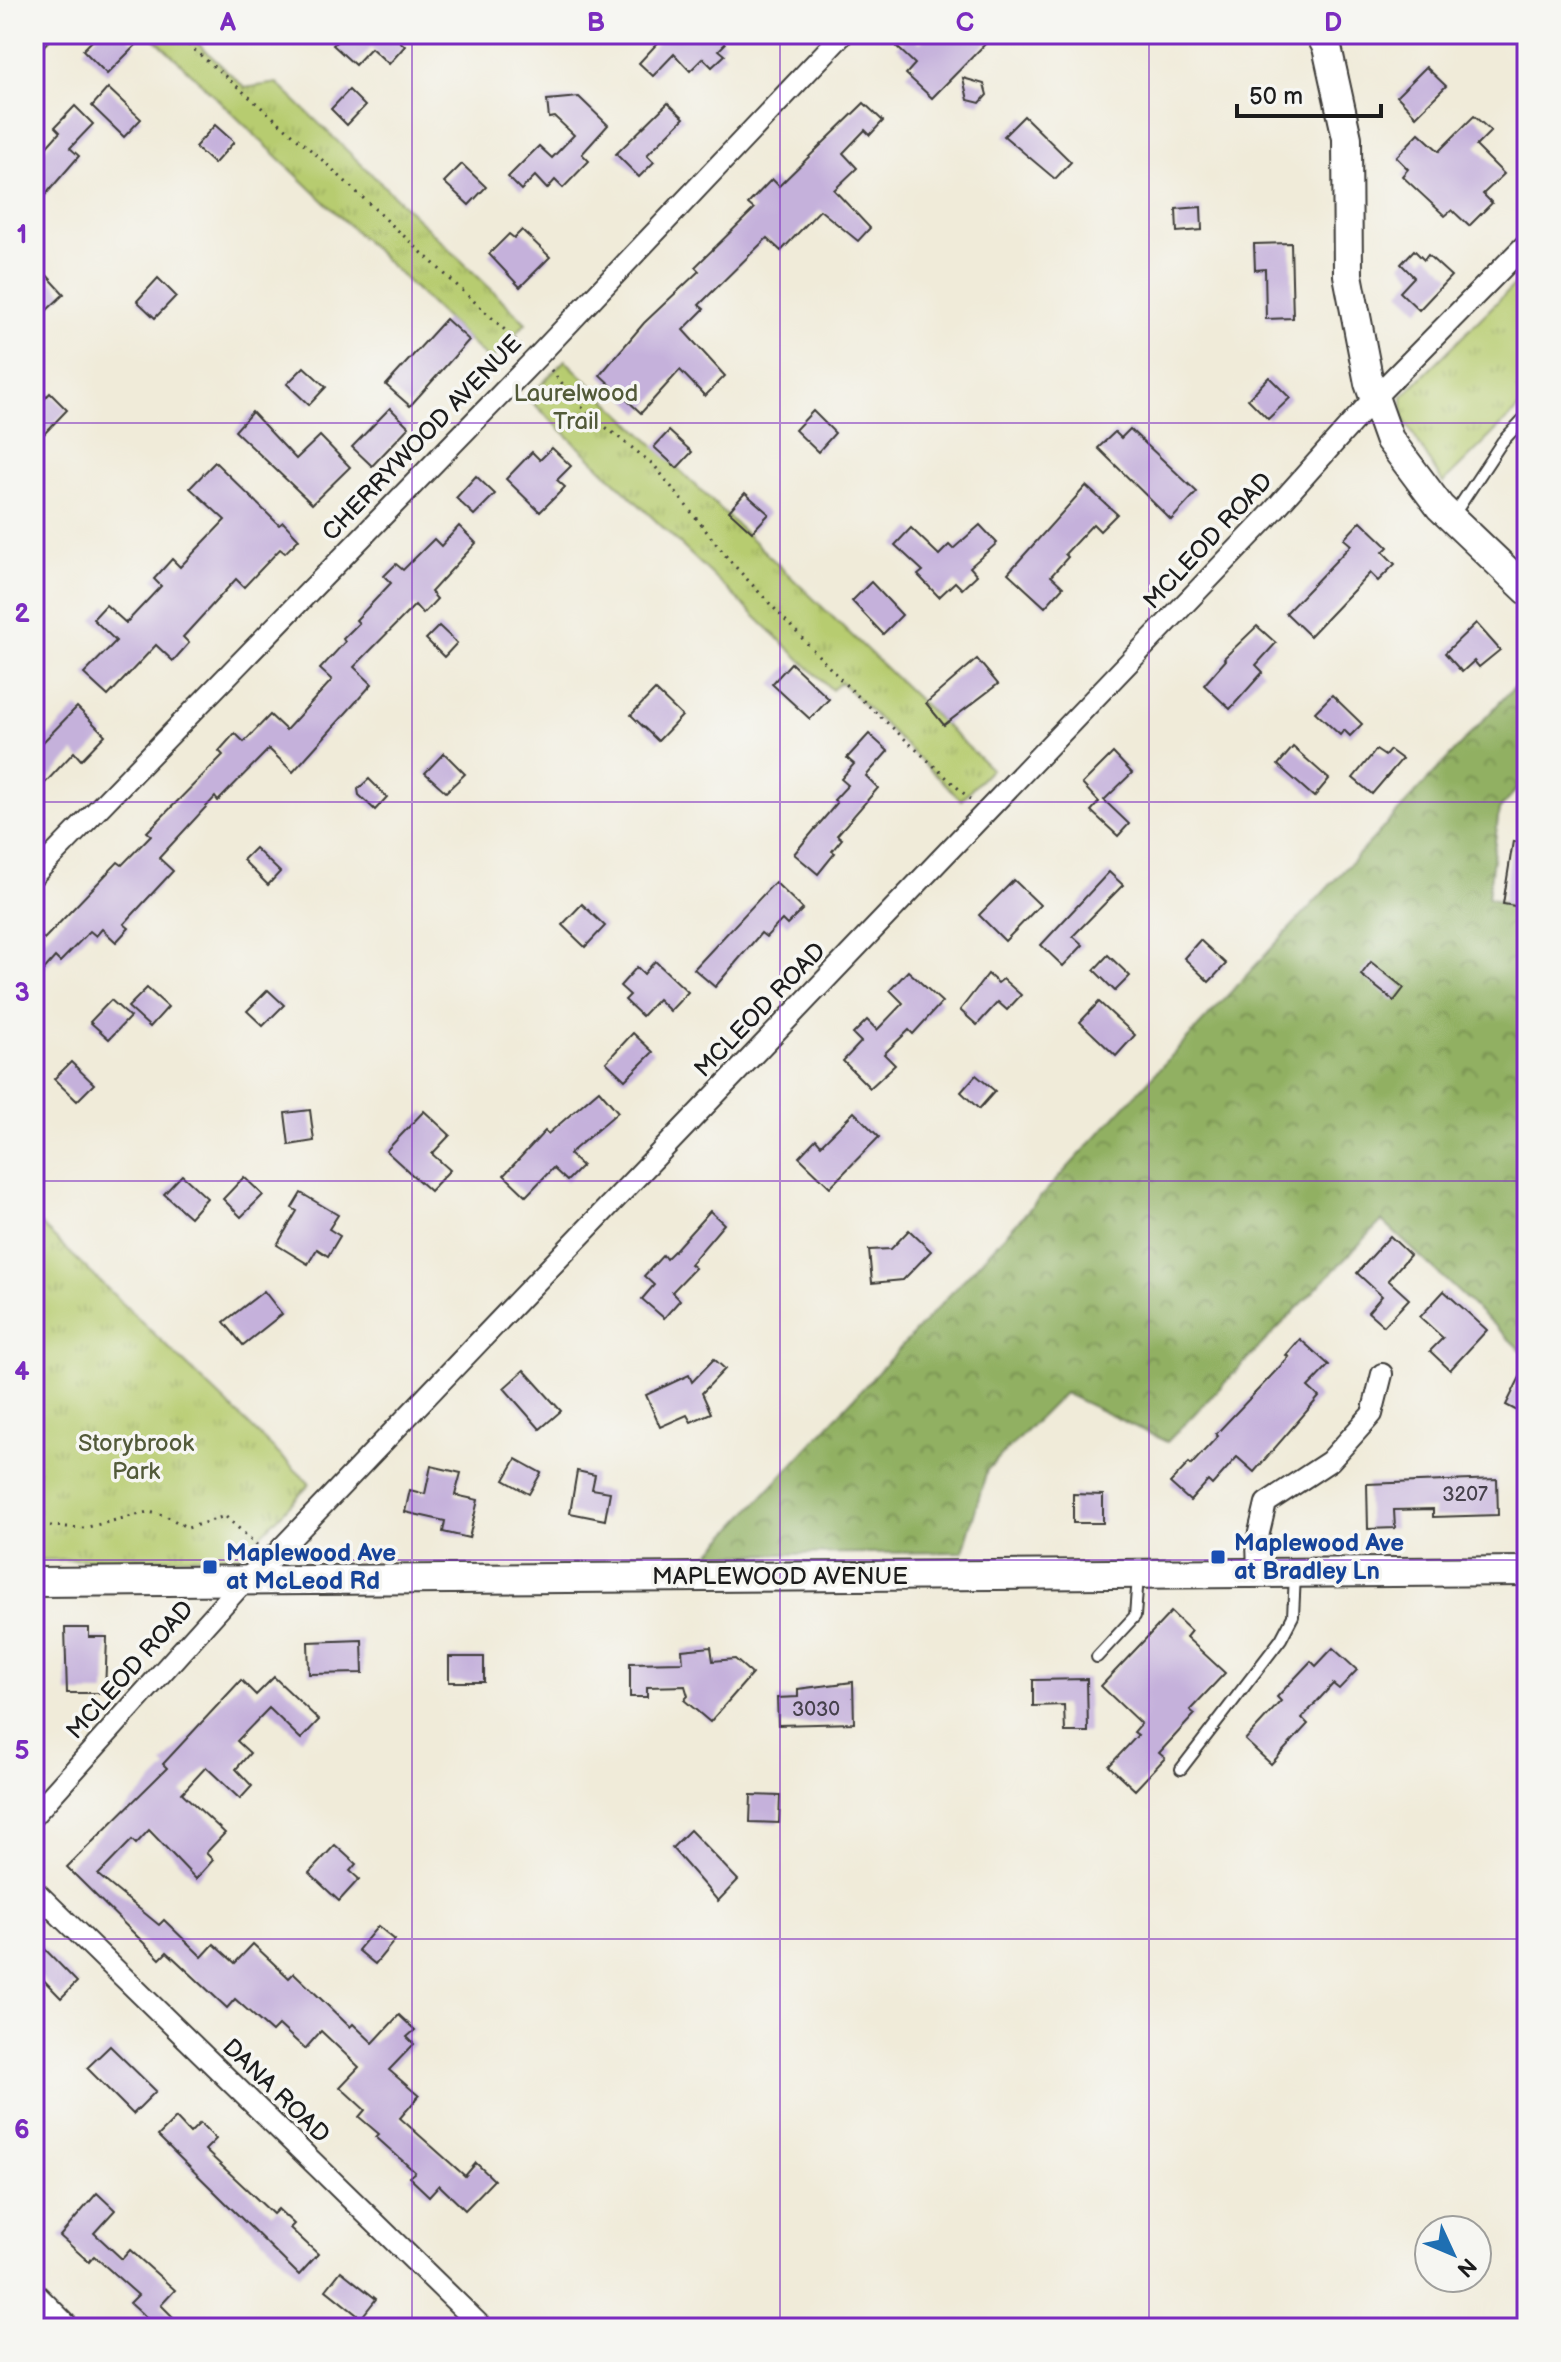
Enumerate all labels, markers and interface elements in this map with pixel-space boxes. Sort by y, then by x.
text: A [219,8,236,39]
text: B [587,8,605,39]
text: C [956,8,974,39]
text: D [1324,8,1342,39]
scale bar [1237,68,1381,118]
text: 50 m [1249,82,1303,111]
text: 1 [17,220,27,251]
street label: CHERRYWOOD AVENUE [316,329,528,547]
park label: Laurelwood Trail [514,379,638,436]
street label: MCLEOD ROAD [1137,467,1279,615]
text: 2 [14,599,30,630]
street label: MCLEOD ROAD [688,937,832,1083]
text: 3 [14,978,30,1009]
text: 4 [14,1357,30,1388]
park label: Storybrook Park [78,1429,194,1486]
house number: 3207 [1442,1483,1488,1507]
place label: Maplewood Ave at Bradley Ln [1234,1529,1404,1586]
place label: Maplewood Ave at McLeod Rd [226,1539,396,1596]
marker: Maplewood Ave at Bradley Ln [1209,1548,1227,1566]
marker: Maplewood Ave at McLeod Rd [201,1558,219,1576]
street label: MAPLEWOOD AVENUE [652,1562,908,1591]
street label: MCLEOD ROAD [60,1595,200,1745]
house number: 3030 [792,1698,840,1722]
text: 5 [14,1736,30,1767]
street label: DANA ROAD [216,2033,336,2149]
text: 6 [14,2115,30,2146]
north arrow [1413,2214,1493,2294]
text: N [1451,2252,1482,2282]

